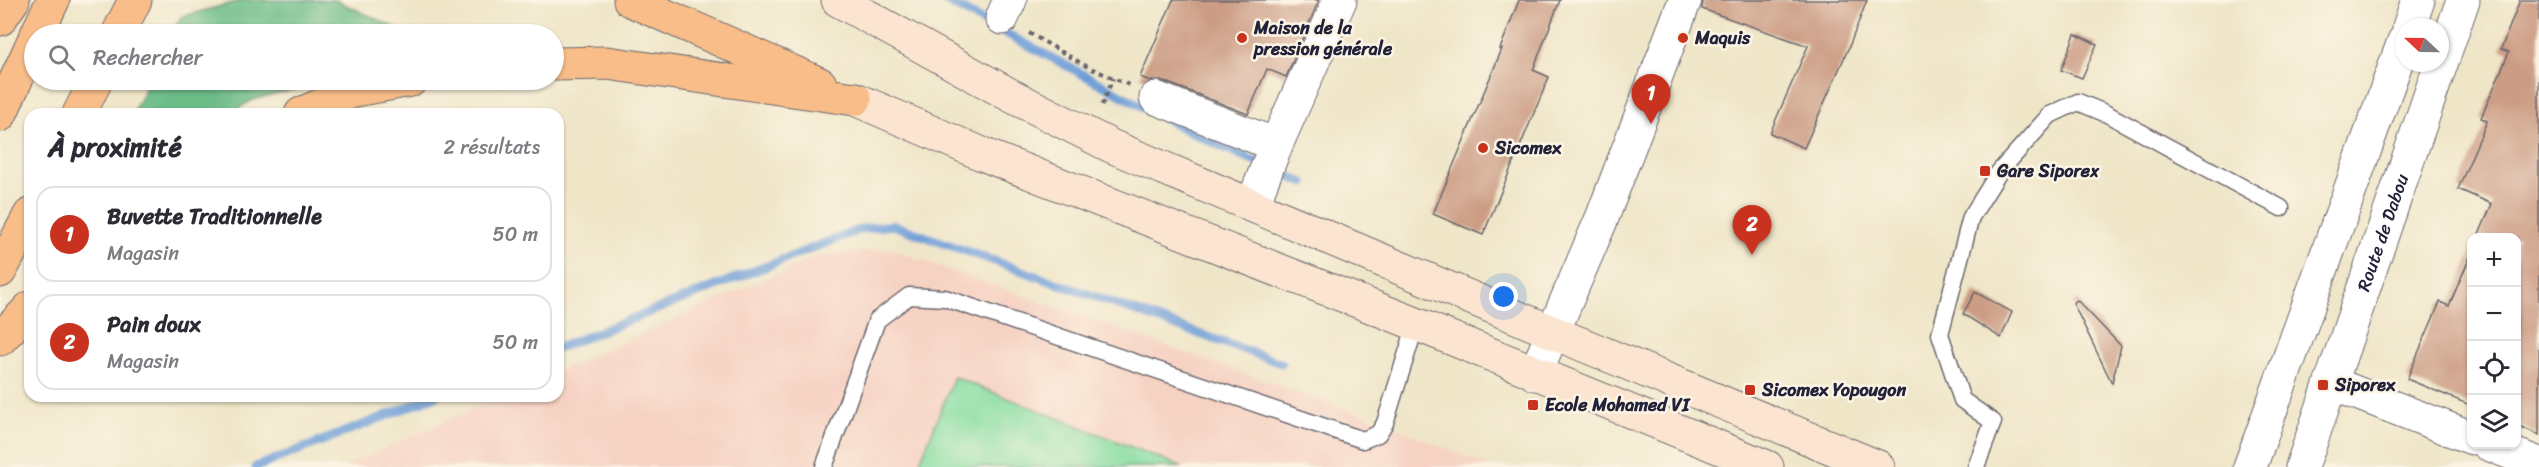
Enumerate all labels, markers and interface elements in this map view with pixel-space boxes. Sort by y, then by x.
place label: Maison de la pression générale [1253,12,1393,65]
north arrow [2395,18,2449,72]
place label: Maquis [1694,22,1751,54]
search box [24,24,564,90]
marker: Maison de la pression générale [1235,31,1249,45]
marker: Maquis [1676,31,1690,45]
text: Rechercher [93,38,203,77]
icon: search [45,41,78,74]
pin: 1 [1632,74,1670,124]
text: À proximité [48,124,182,170]
text: 2 résultats [443,130,540,165]
place label: Sicomex [1494,132,1562,164]
marker: Sicomex [1476,141,1490,155]
place label: Gare Siporex [1996,155,2100,187]
marker: Gare Siporex [1978,164,1992,178]
street label: Route de Dabou [2348,169,2418,296]
text: Buvette Traditionnelle [107,197,322,236]
pin: 2 [1732,206,1772,255]
text: 1 [65,217,74,252]
text: 50 m [493,217,538,252]
map controls [2467,233,2521,449]
button: + [2467,233,2521,287]
text: Magasin [107,236,179,271]
your location [1489,282,1518,311]
button: − [2467,287,2521,341]
text: Pain doux [107,305,201,344]
text: 2 [64,325,75,360]
text: 50 m [493,325,538,360]
button: locate [2467,341,2521,395]
text: Magasin [107,344,179,379]
place label: Siporex [2334,369,2396,401]
place label: Sicomex Yopougon [1761,374,1906,406]
marker: Siporex [2316,378,2330,392]
marker: Sicomex Yopougon [1743,383,1757,397]
place label: Ecole Mohamed VI [1545,389,1691,421]
button: layers [2467,395,2521,449]
marker: Ecole Mohamed VI [1526,398,1540,412]

